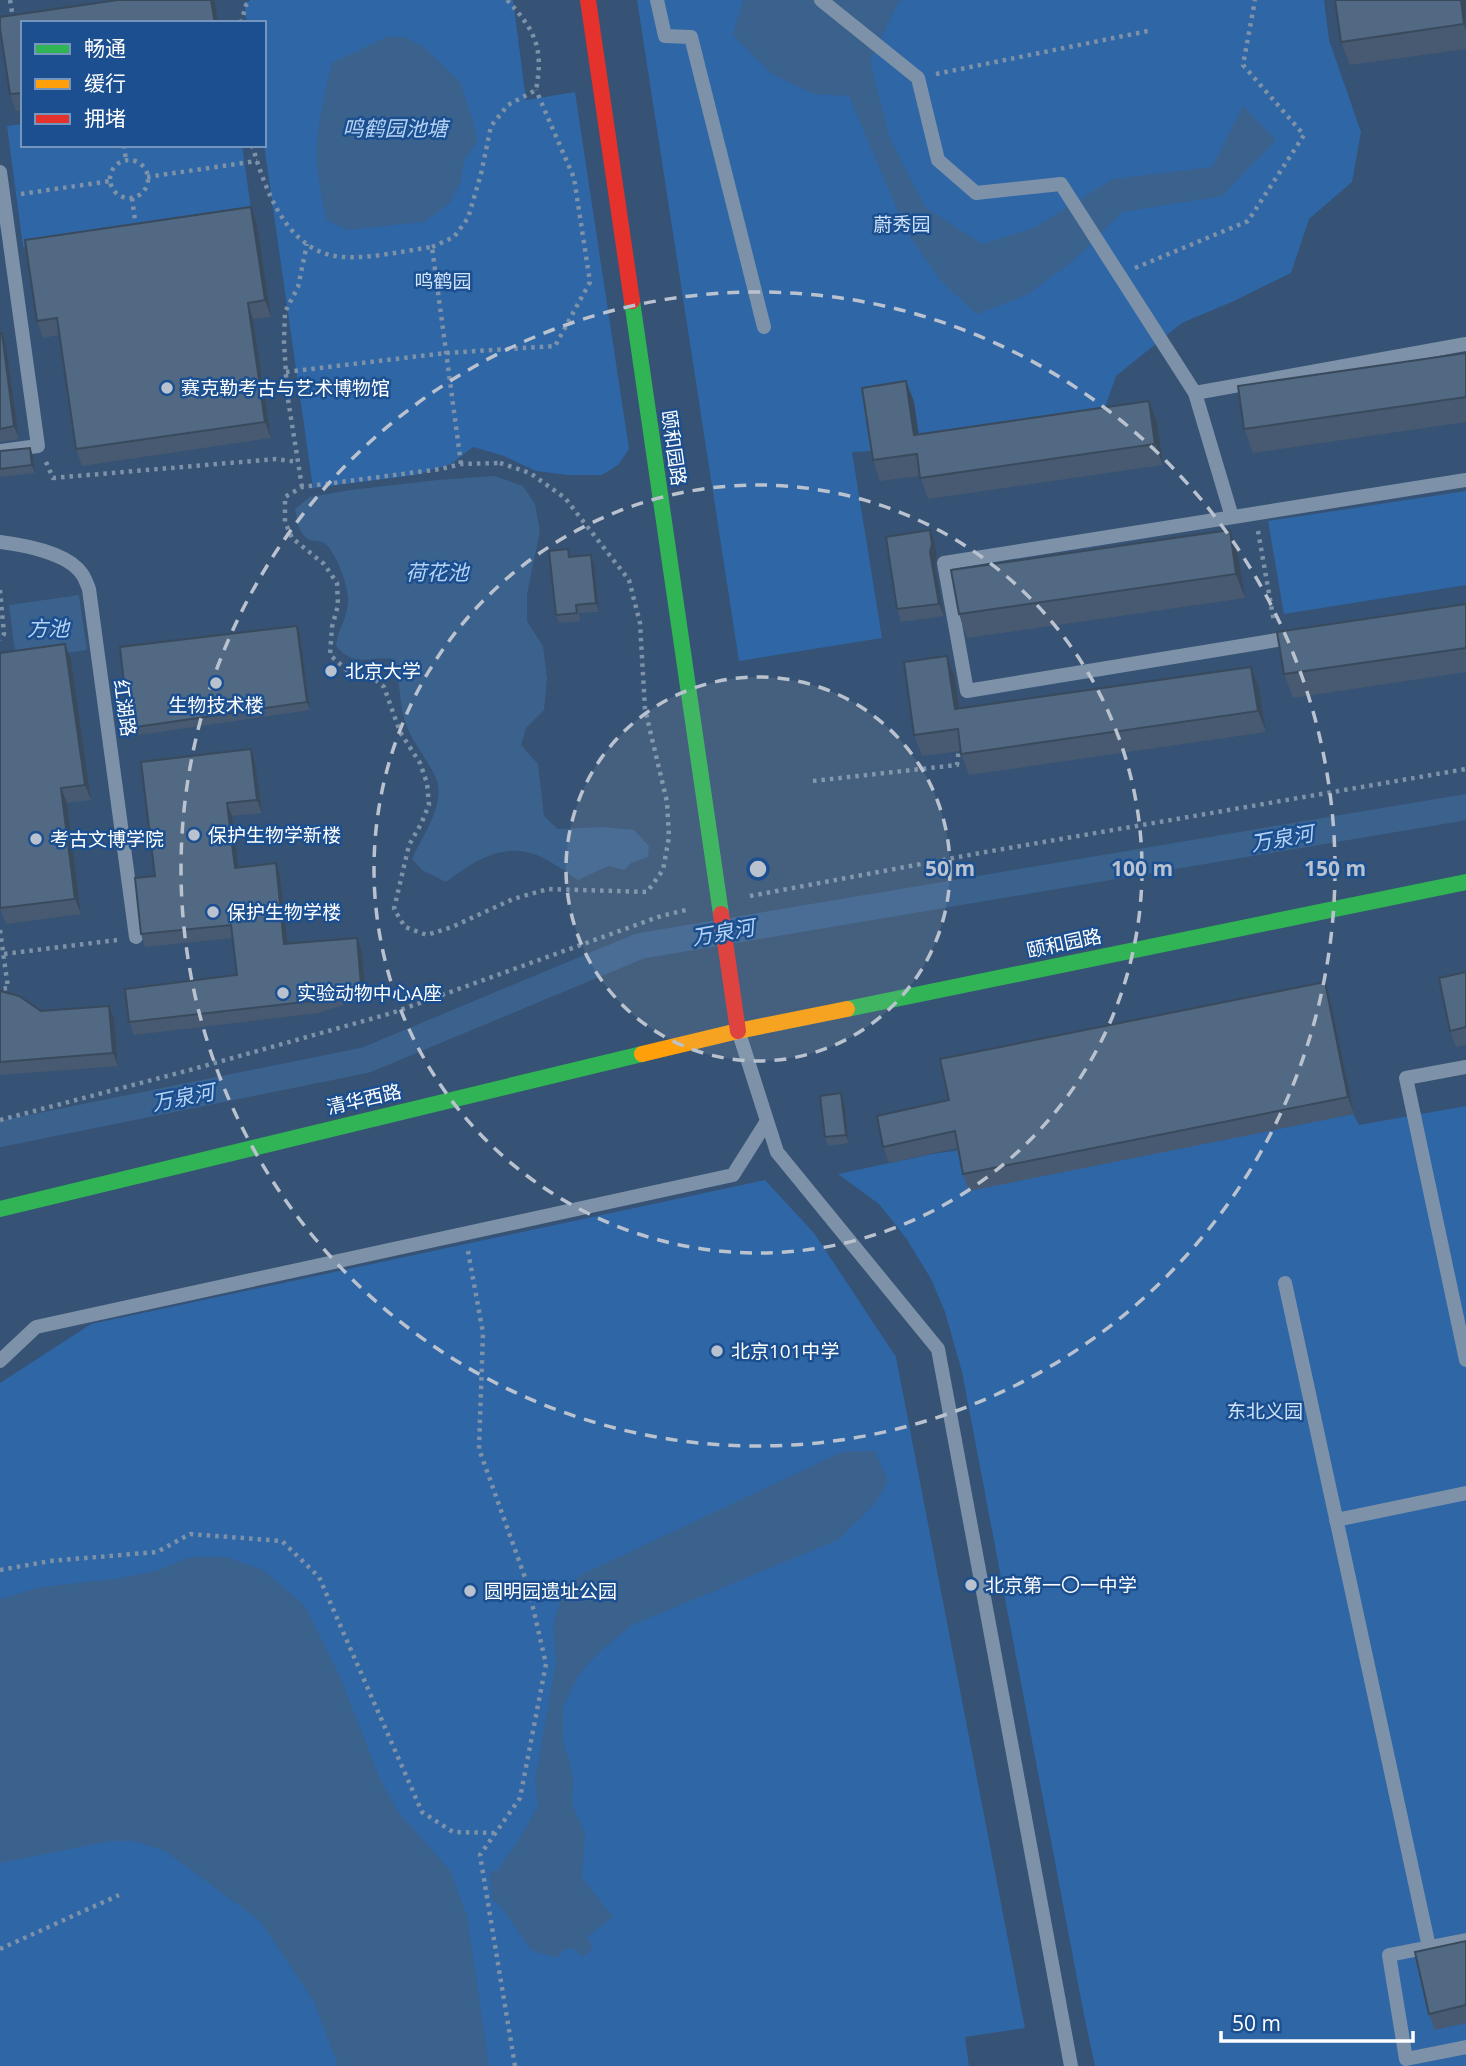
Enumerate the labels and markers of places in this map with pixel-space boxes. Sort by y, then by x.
place label: 赛克勒考古与艺术博物馆 [181,375,390,401]
marker: 赛克勒考古与艺术博物馆 [159,380,175,396]
place label: 北京大学 [345,658,421,684]
marker: 北京大学 [323,663,339,679]
marker: 生物技术楼 [208,675,224,691]
place label: 生物技术楼 [168,692,264,718]
place label: 保护生物学新楼 [208,822,341,848]
place label: 考古文博学院 [50,826,164,852]
marker: 保护生物学新楼 [186,827,202,843]
marker: 考古文博学院 [28,831,44,847]
centre of rings [746,857,770,881]
place label: 保护生物学楼 [227,899,341,925]
marker: 保护生物学楼 [205,904,221,920]
place label: 实验动物中心A座 [297,980,442,1006]
marker: 实验动物中心A座 [275,985,291,1001]
place label: 北京101中学 [731,1338,840,1364]
marker: 北京101中学 [709,1343,725,1359]
place label: 北京第一〇一中学 [985,1572,1137,1598]
marker: 北京第一〇一中学 [963,1577,979,1593]
place label: 圆明园遗址公园 [484,1578,617,1604]
marker: 圆明园遗址公园 [462,1583,478,1599]

